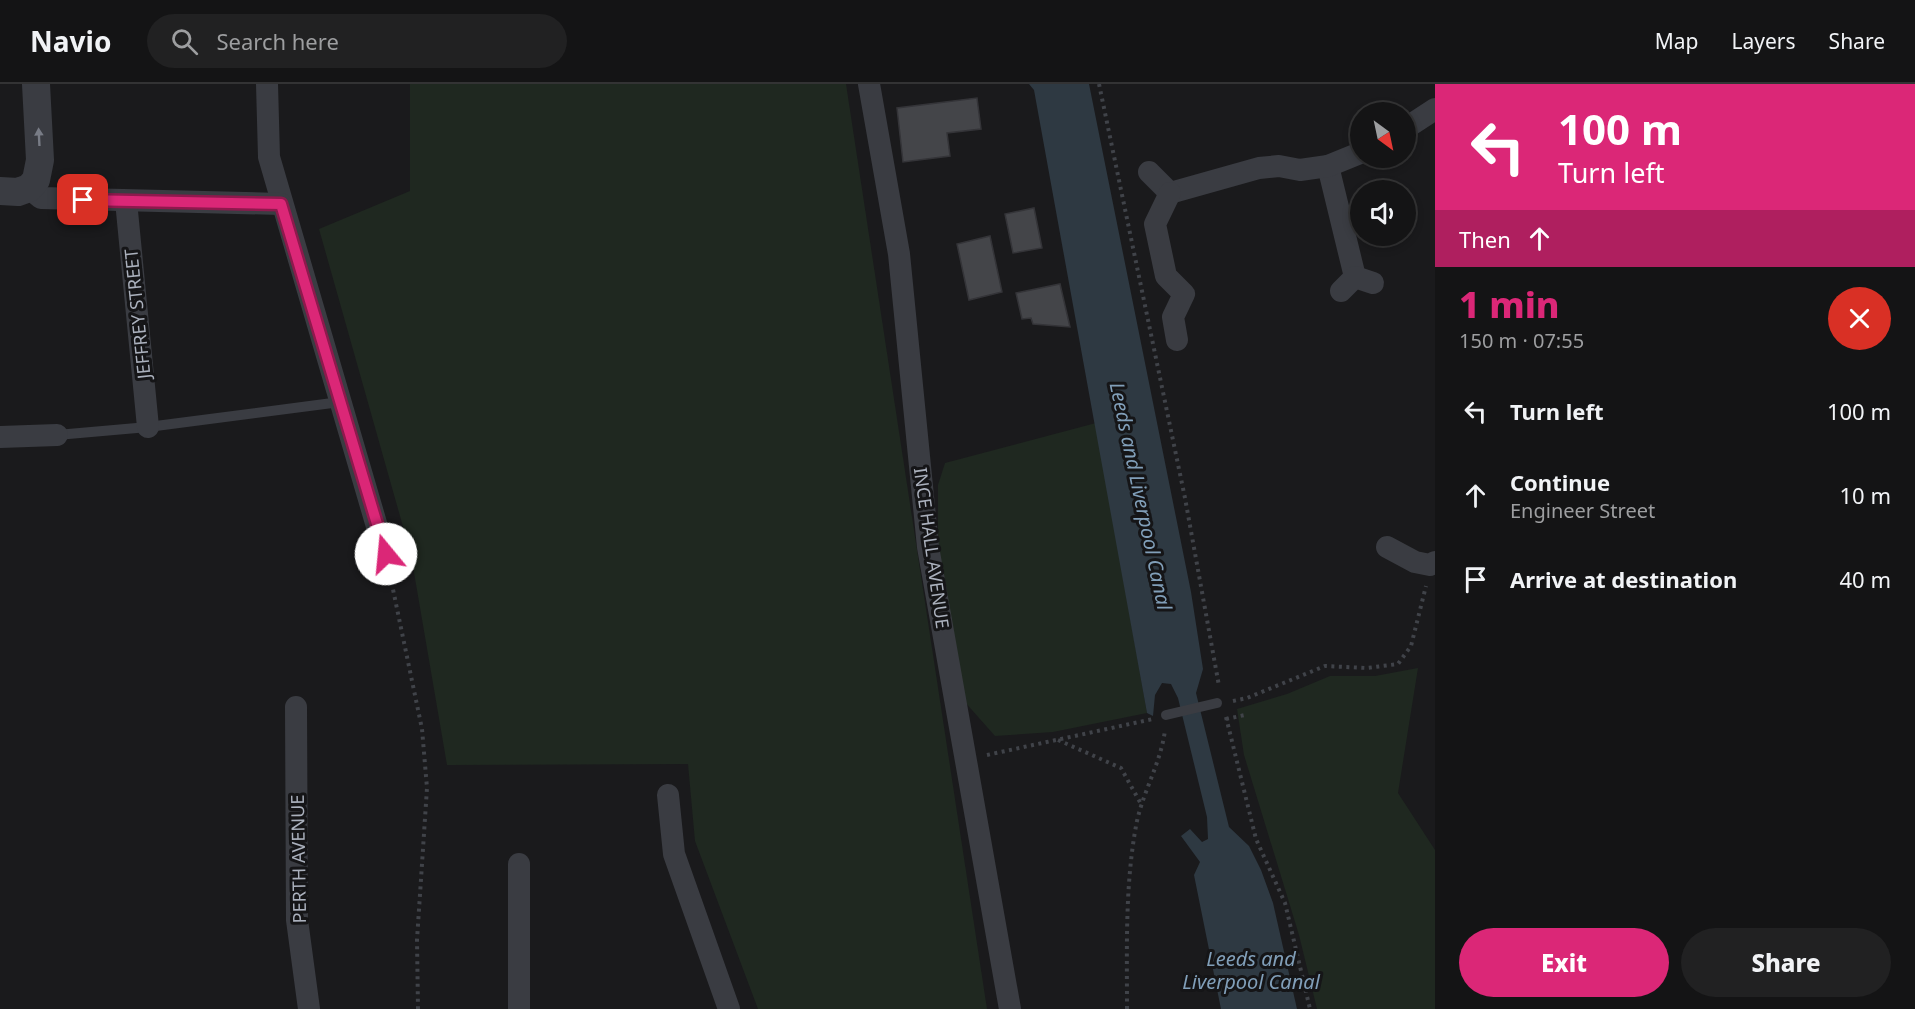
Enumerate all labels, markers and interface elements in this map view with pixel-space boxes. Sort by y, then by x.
search box [147,14,567,68]
text: Navio [30,22,111,60]
icon: search [168,25,201,58]
text: Search here [216,26,339,56]
text: Map [1655,27,1699,55]
text: Layers [1732,27,1796,55]
text: Share [1829,27,1885,55]
text: 100 m [1558,100,1682,157]
north arrow [1350,102,1416,168]
map controls [1350,102,1416,246]
icon: left [1459,108,1537,186]
one-way arrow [34,128,43,147]
text: Turn left [1558,154,1664,191]
pin [57,174,108,225]
button: sound [1350,180,1416,246]
icon: arrive [66,183,99,216]
icon: ahead [1523,222,1556,255]
text: Then [1459,224,1511,254]
street label: JEFFREY STREET [118,248,156,382]
text: 1 min [1459,280,1560,329]
button: close [1828,287,1891,350]
text: 150 m · 07:55 [1459,327,1584,354]
water label: Leeds and Liverpool Canal [1104,380,1179,613]
icon: left [1459,395,1492,428]
text: Turn left [1510,396,1604,426]
text: 100 m [1827,396,1891,426]
street label: INCE HALL AVENUE [909,466,955,630]
text: Continue [1510,467,1610,497]
icon: ahead [1459,479,1492,512]
text: 10 m [1840,480,1891,510]
text: Engineer Street [1510,497,1655,524]
position arrow [354,522,418,586]
icon: arrive [1459,563,1492,596]
text: Arrive at destination [1510,564,1737,594]
text: 40 m [1840,564,1891,594]
street label: PERTH AVENUE [285,795,311,923]
button: Exit [1459,928,1669,997]
button: Share [1681,928,1891,997]
water label: Leeds and Liverpool Canal [1182,945,1321,995]

